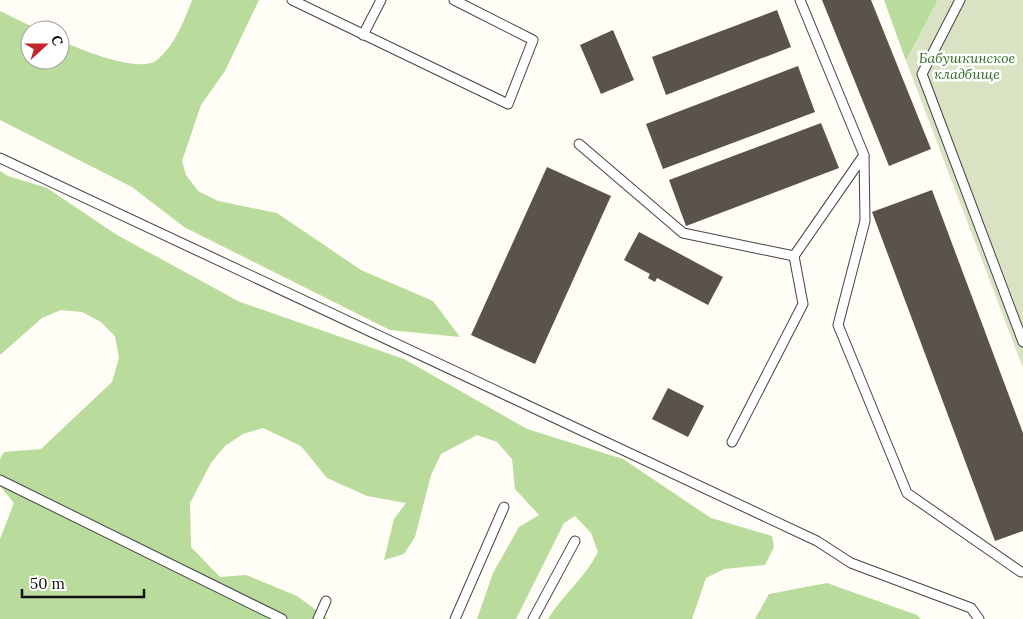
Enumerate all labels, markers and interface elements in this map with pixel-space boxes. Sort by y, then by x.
north arrow [20,20,70,70]
text: С [47,33,67,48]
park label: Бабушкинское кладбище [919,49,1016,83]
scale bar [22,566,145,598]
text: 50 m [30,574,65,593]

